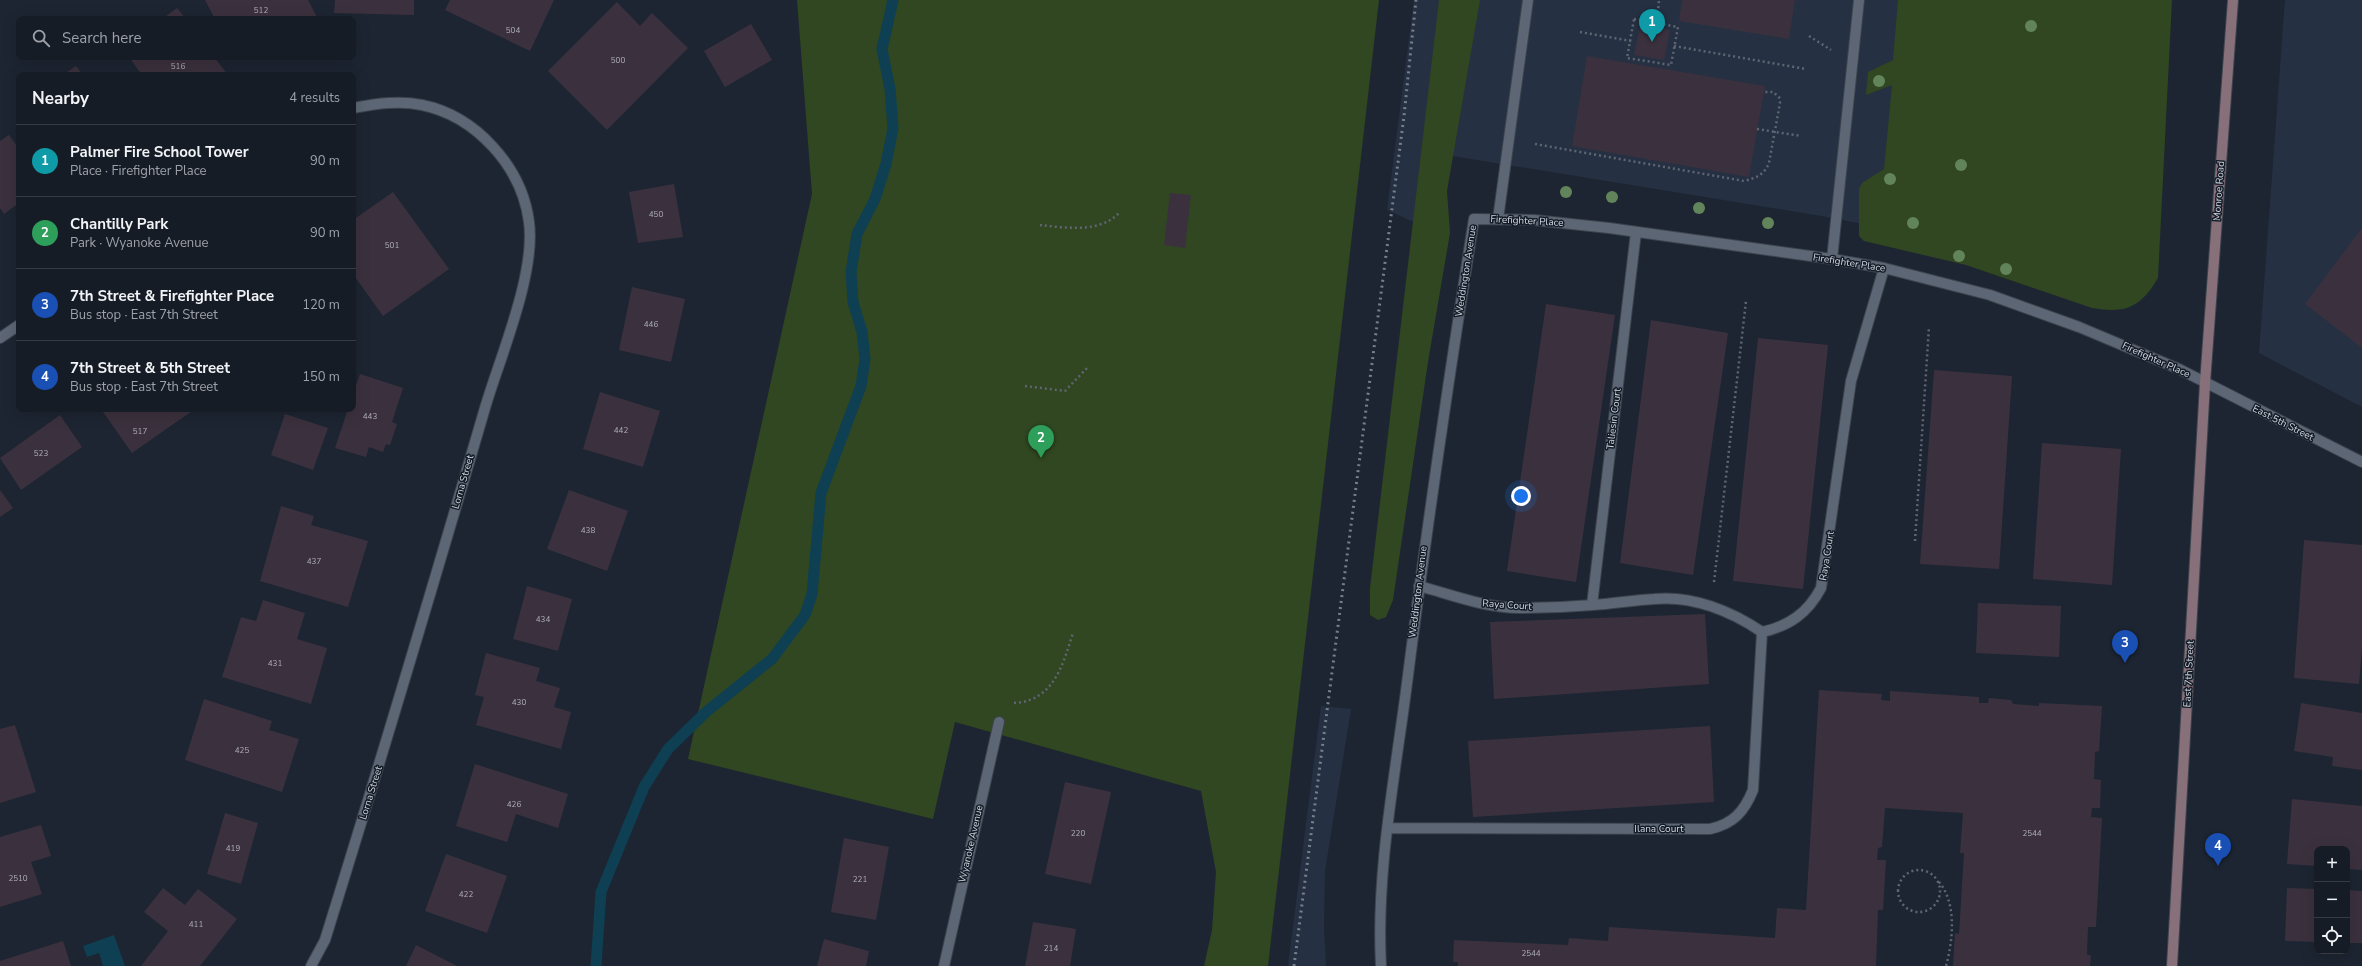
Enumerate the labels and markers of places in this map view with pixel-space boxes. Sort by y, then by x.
pin: 1 [1639,9,1665,42]
pin: 2 [1028,425,1054,458]
pin: 3 [2112,630,2138,663]
pin: 4 [2205,833,2231,866]

